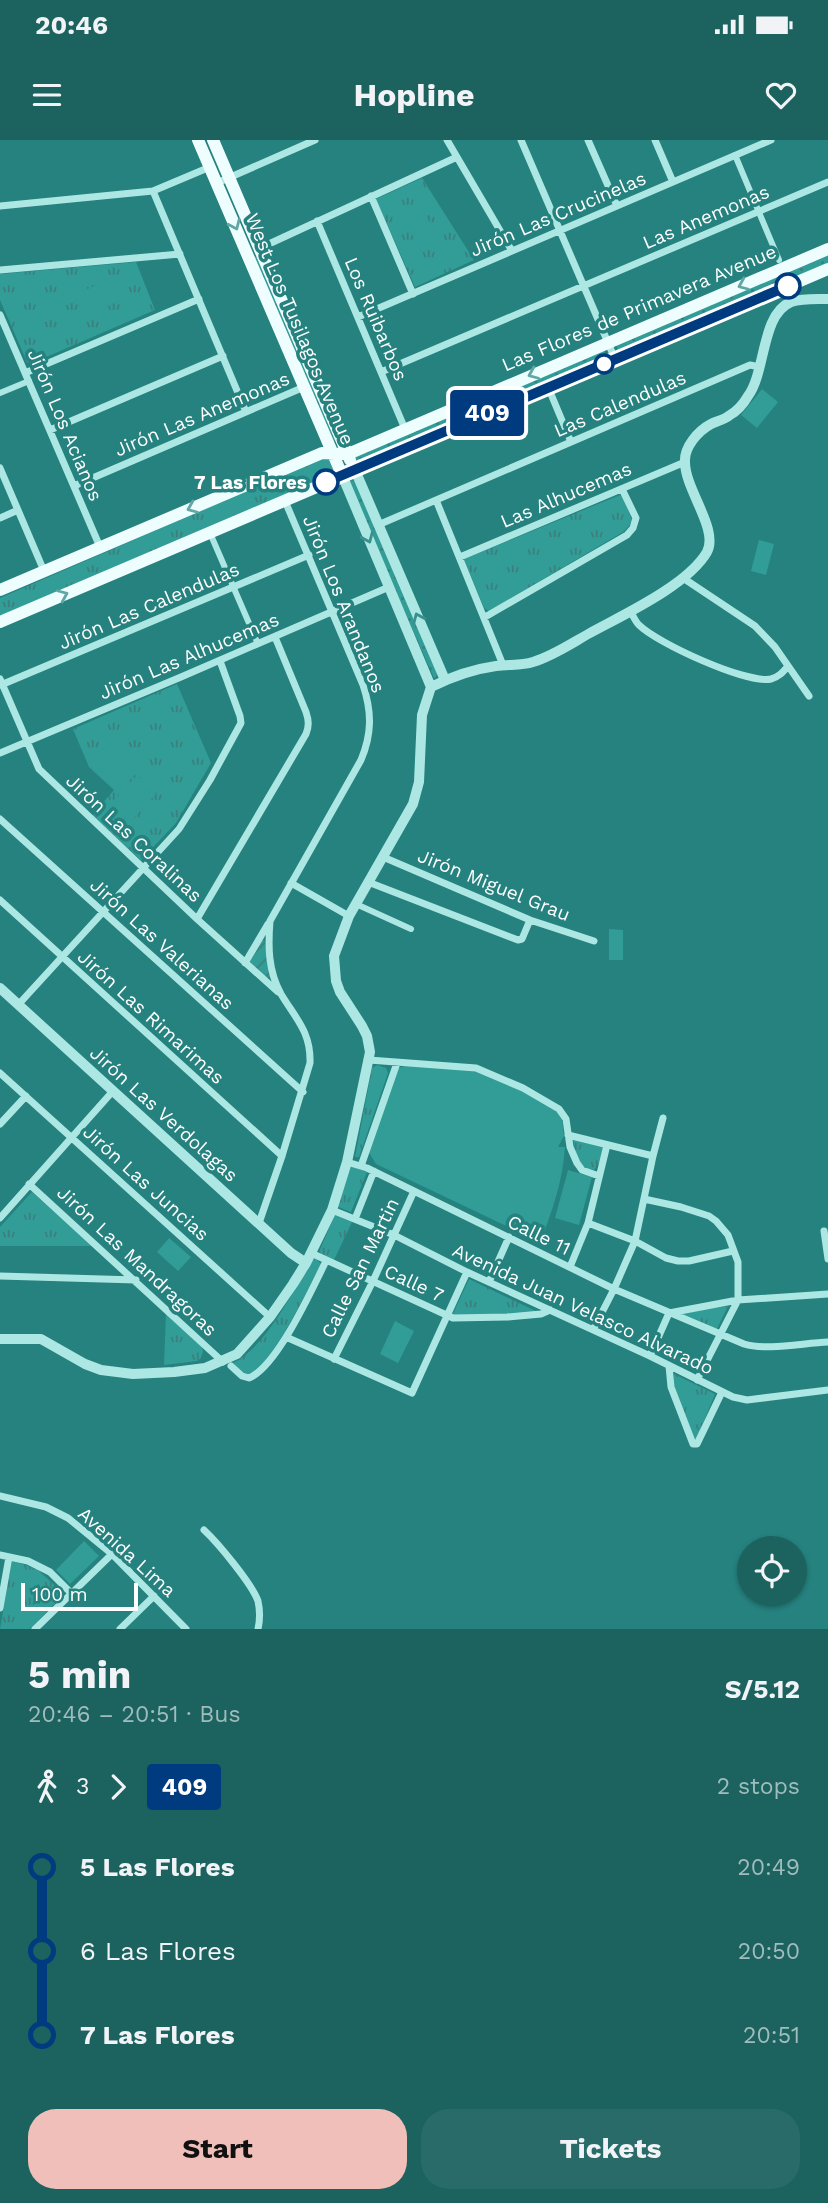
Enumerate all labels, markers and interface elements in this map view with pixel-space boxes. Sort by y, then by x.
text: 20:46 [35,10,108,40]
icon: menu [28,76,66,114]
text: Hopline [353,76,475,114]
icon: heart [762,76,800,114]
street label: Jirón Las Crucinelas [467,167,649,261]
street label: Las Anemonas [639,180,773,254]
street label: West Los Tusilagos Avenue [241,210,359,448]
one-way arrow [227,218,241,230]
street label: Las Flores de Primavera Avenue [498,240,780,376]
street label: Los Ruibarbos [340,254,412,384]
unlabelled marker [775,273,801,299]
one-way arrow [737,277,749,291]
street label: Jirón Los Acianos [23,345,107,505]
unlabelled marker [594,354,614,374]
one-way arrow [528,366,540,380]
street label: Las Calendulas [551,366,689,442]
street label: Jirón Las Anemonas [111,367,293,461]
line badge: 409 [447,390,527,436]
text: 409 [464,399,510,427]
street label: Las Alhucemas [497,457,635,533]
marker: 7 Las Flores [313,469,339,495]
place label: 7 Las Flores [194,471,307,494]
one-way arrow [187,500,199,514]
street label: Jirón Los Arandanos [298,512,390,696]
one-way arrow [360,531,374,543]
street label: Jirón Las Calendulas [55,558,243,654]
one-way arrow [56,589,68,603]
street label: Jirón Las Alhucemas [96,608,282,704]
one-way arrow [412,613,426,625]
street label: Jirón Las Coralinas [61,769,207,907]
street label: Jirón Miguel Grau [414,844,574,926]
street label: Jirón Las Valerianas [85,873,239,1015]
street label: Jirón Las Rimarimas [73,945,229,1089]
street label: Jirón Las Verdolagas [85,1041,243,1187]
street label: Jirón Las Juncias [78,1120,214,1246]
street label: Jirón Las Mandragoras [52,1181,222,1341]
street label: Calle San Martin [316,1194,404,1342]
street label: Calle 11 [504,1210,574,1260]
street label: Avenida Juan Velasco Alvarado [449,1238,717,1380]
street label: Calle 7 [381,1259,447,1307]
street label: Avenida Lima [73,1502,181,1602]
map controls [737,1536,807,1606]
button: locate [737,1536,807,1606]
scale bar [21,1580,138,1612]
text: 100 m [32,1583,88,1606]
text: 5 min [28,1653,131,1697]
text: S/5.12 [725,1674,800,1704]
text: 20:46 – 20:51 · Bus [28,1701,241,1728]
icon: walk [28,1768,66,1806]
icon: forward [99,1768,137,1806]
text: 3 [76,1773,89,1800]
text: 409 [161,1773,207,1801]
text: 2 stops [717,1773,800,1800]
text: 5 Las Flores [80,1852,235,1882]
text: 20:49 [737,1854,800,1881]
text: 6 Las Flores [80,1936,236,1966]
text: 20:50 [738,1938,800,1965]
text: 7 Las Flores [80,2020,235,2050]
text: 20:51 [743,2022,800,2049]
button: Start [28,2109,407,2189]
button: Tickets [421,2109,800,2189]

